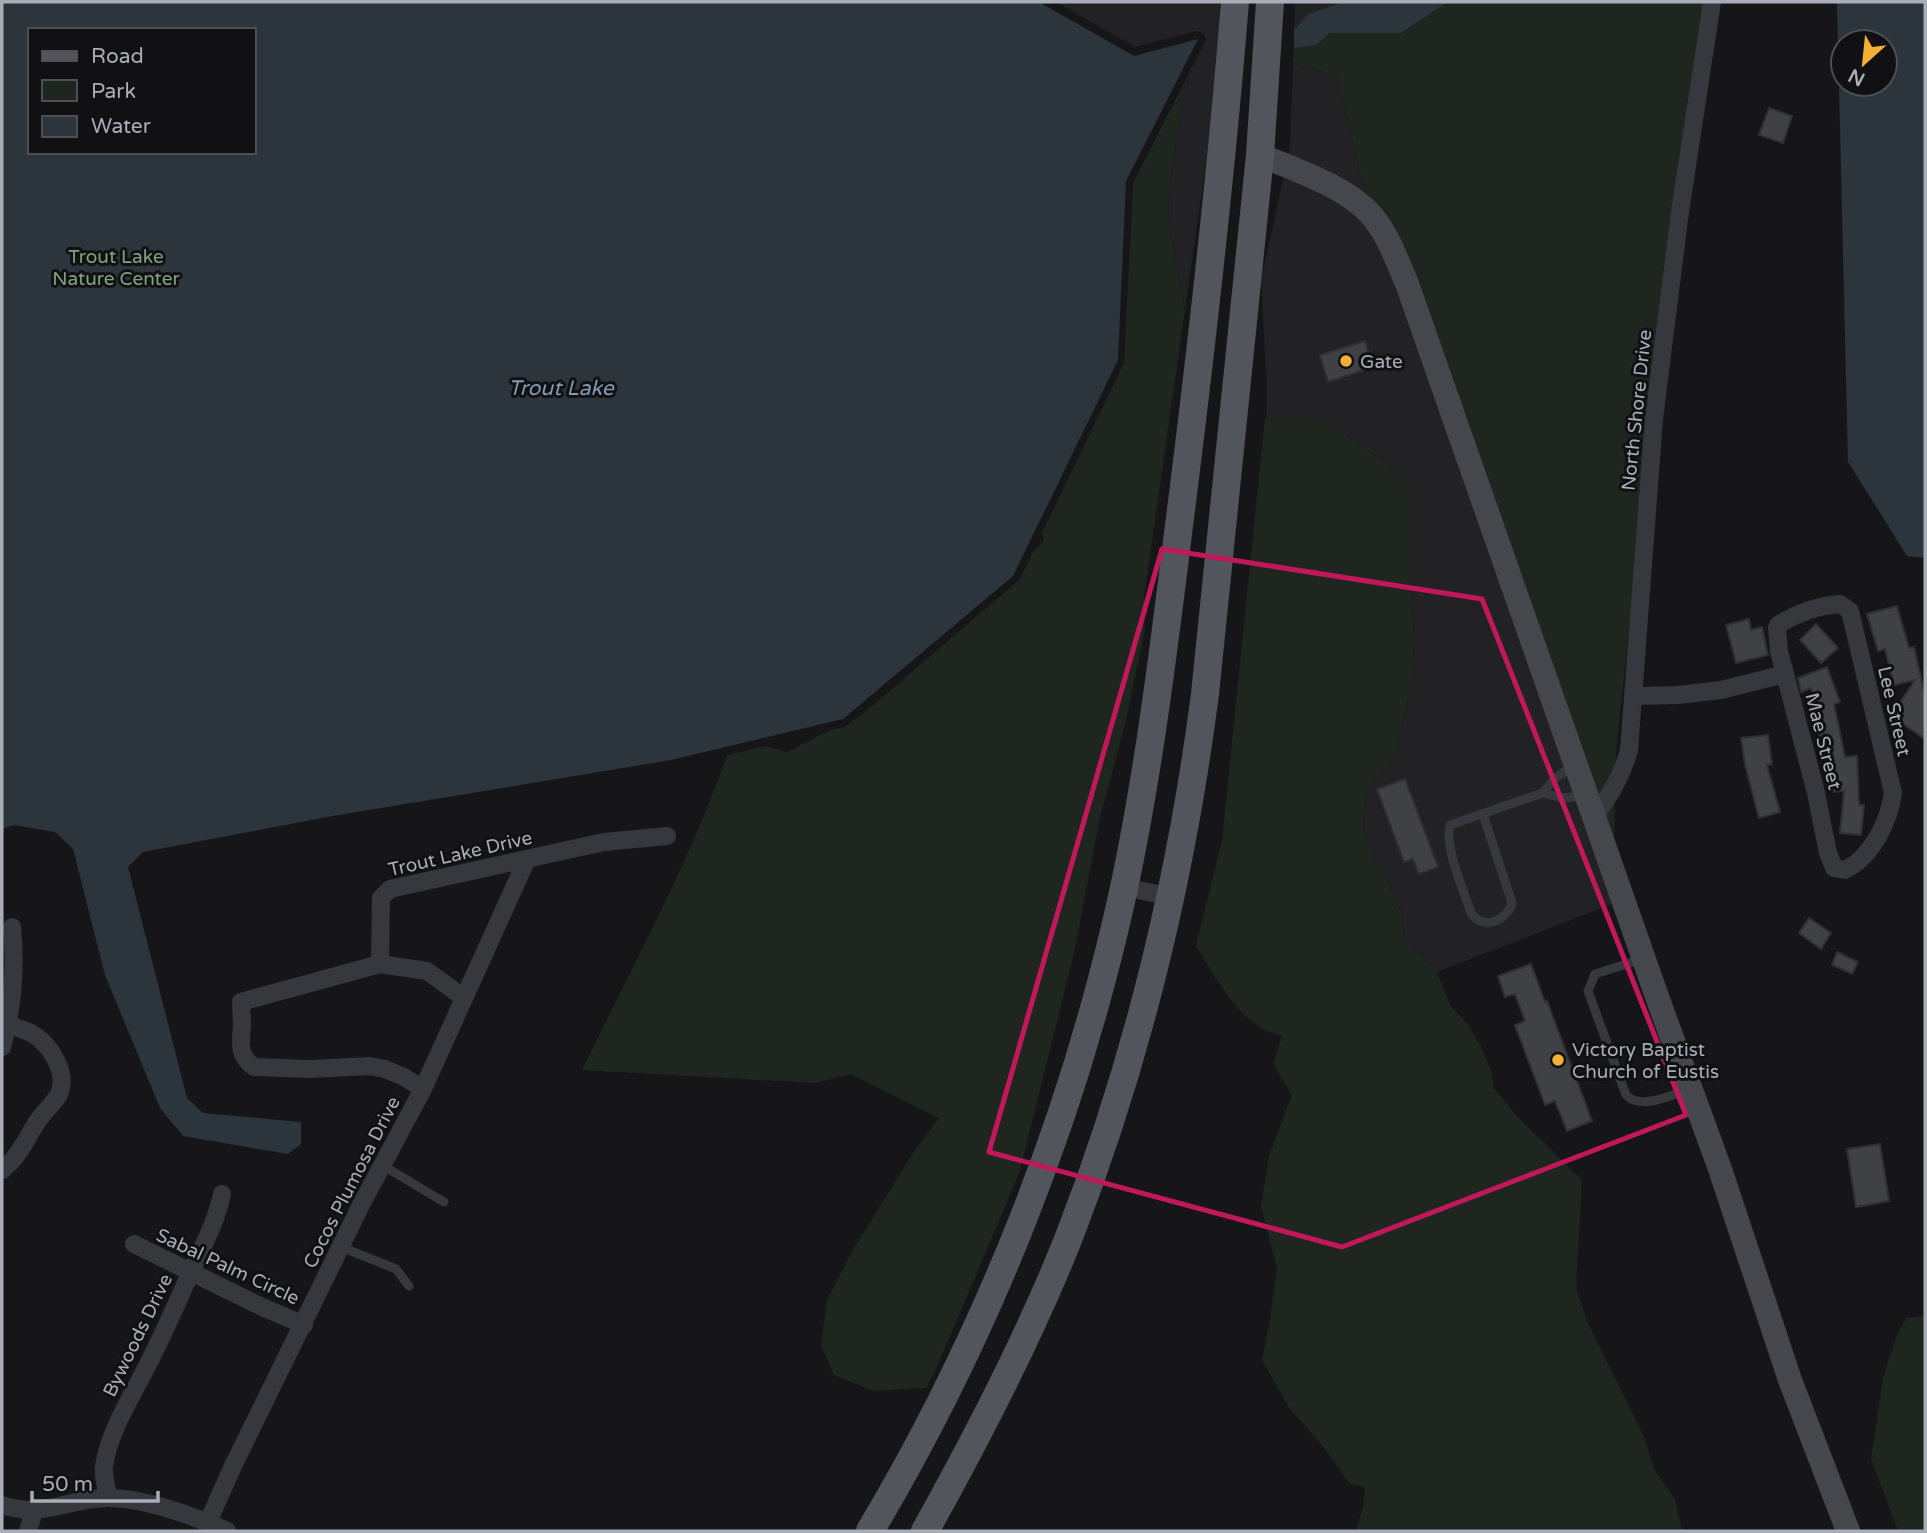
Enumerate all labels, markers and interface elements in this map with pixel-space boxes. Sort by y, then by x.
legend [28,28,256,154]
north arrow [1829,28,1899,98]
text: Road [91,44,144,69]
text: N [1845,64,1869,91]
text: Park [91,79,136,104]
text: Water [91,114,151,139]
park label: Trout Lake Nature Center [52,246,180,290]
street label: North Shore Drive [1618,329,1656,492]
place label: Gate [1360,351,1403,373]
marker: Gate [1338,353,1354,369]
water label: Trout Lake [508,376,615,401]
street label: Lee Street [1873,664,1915,758]
street label: Mae Street [1800,691,1846,792]
street label: Trout Lake Drive [386,827,534,881]
place label: Victory Baptist Church of Eustis [1572,1039,1719,1083]
marker: Victory Baptist Church of Eustis [1550,1052,1566,1068]
street label: Cocos Plumosa Drive [299,1093,405,1272]
street label: Sabal Palm Circle [153,1224,303,1310]
street label: Bywoods Drive [99,1270,177,1400]
scale bar [32,1460,158,1504]
text: 50 m [42,1472,93,1497]

